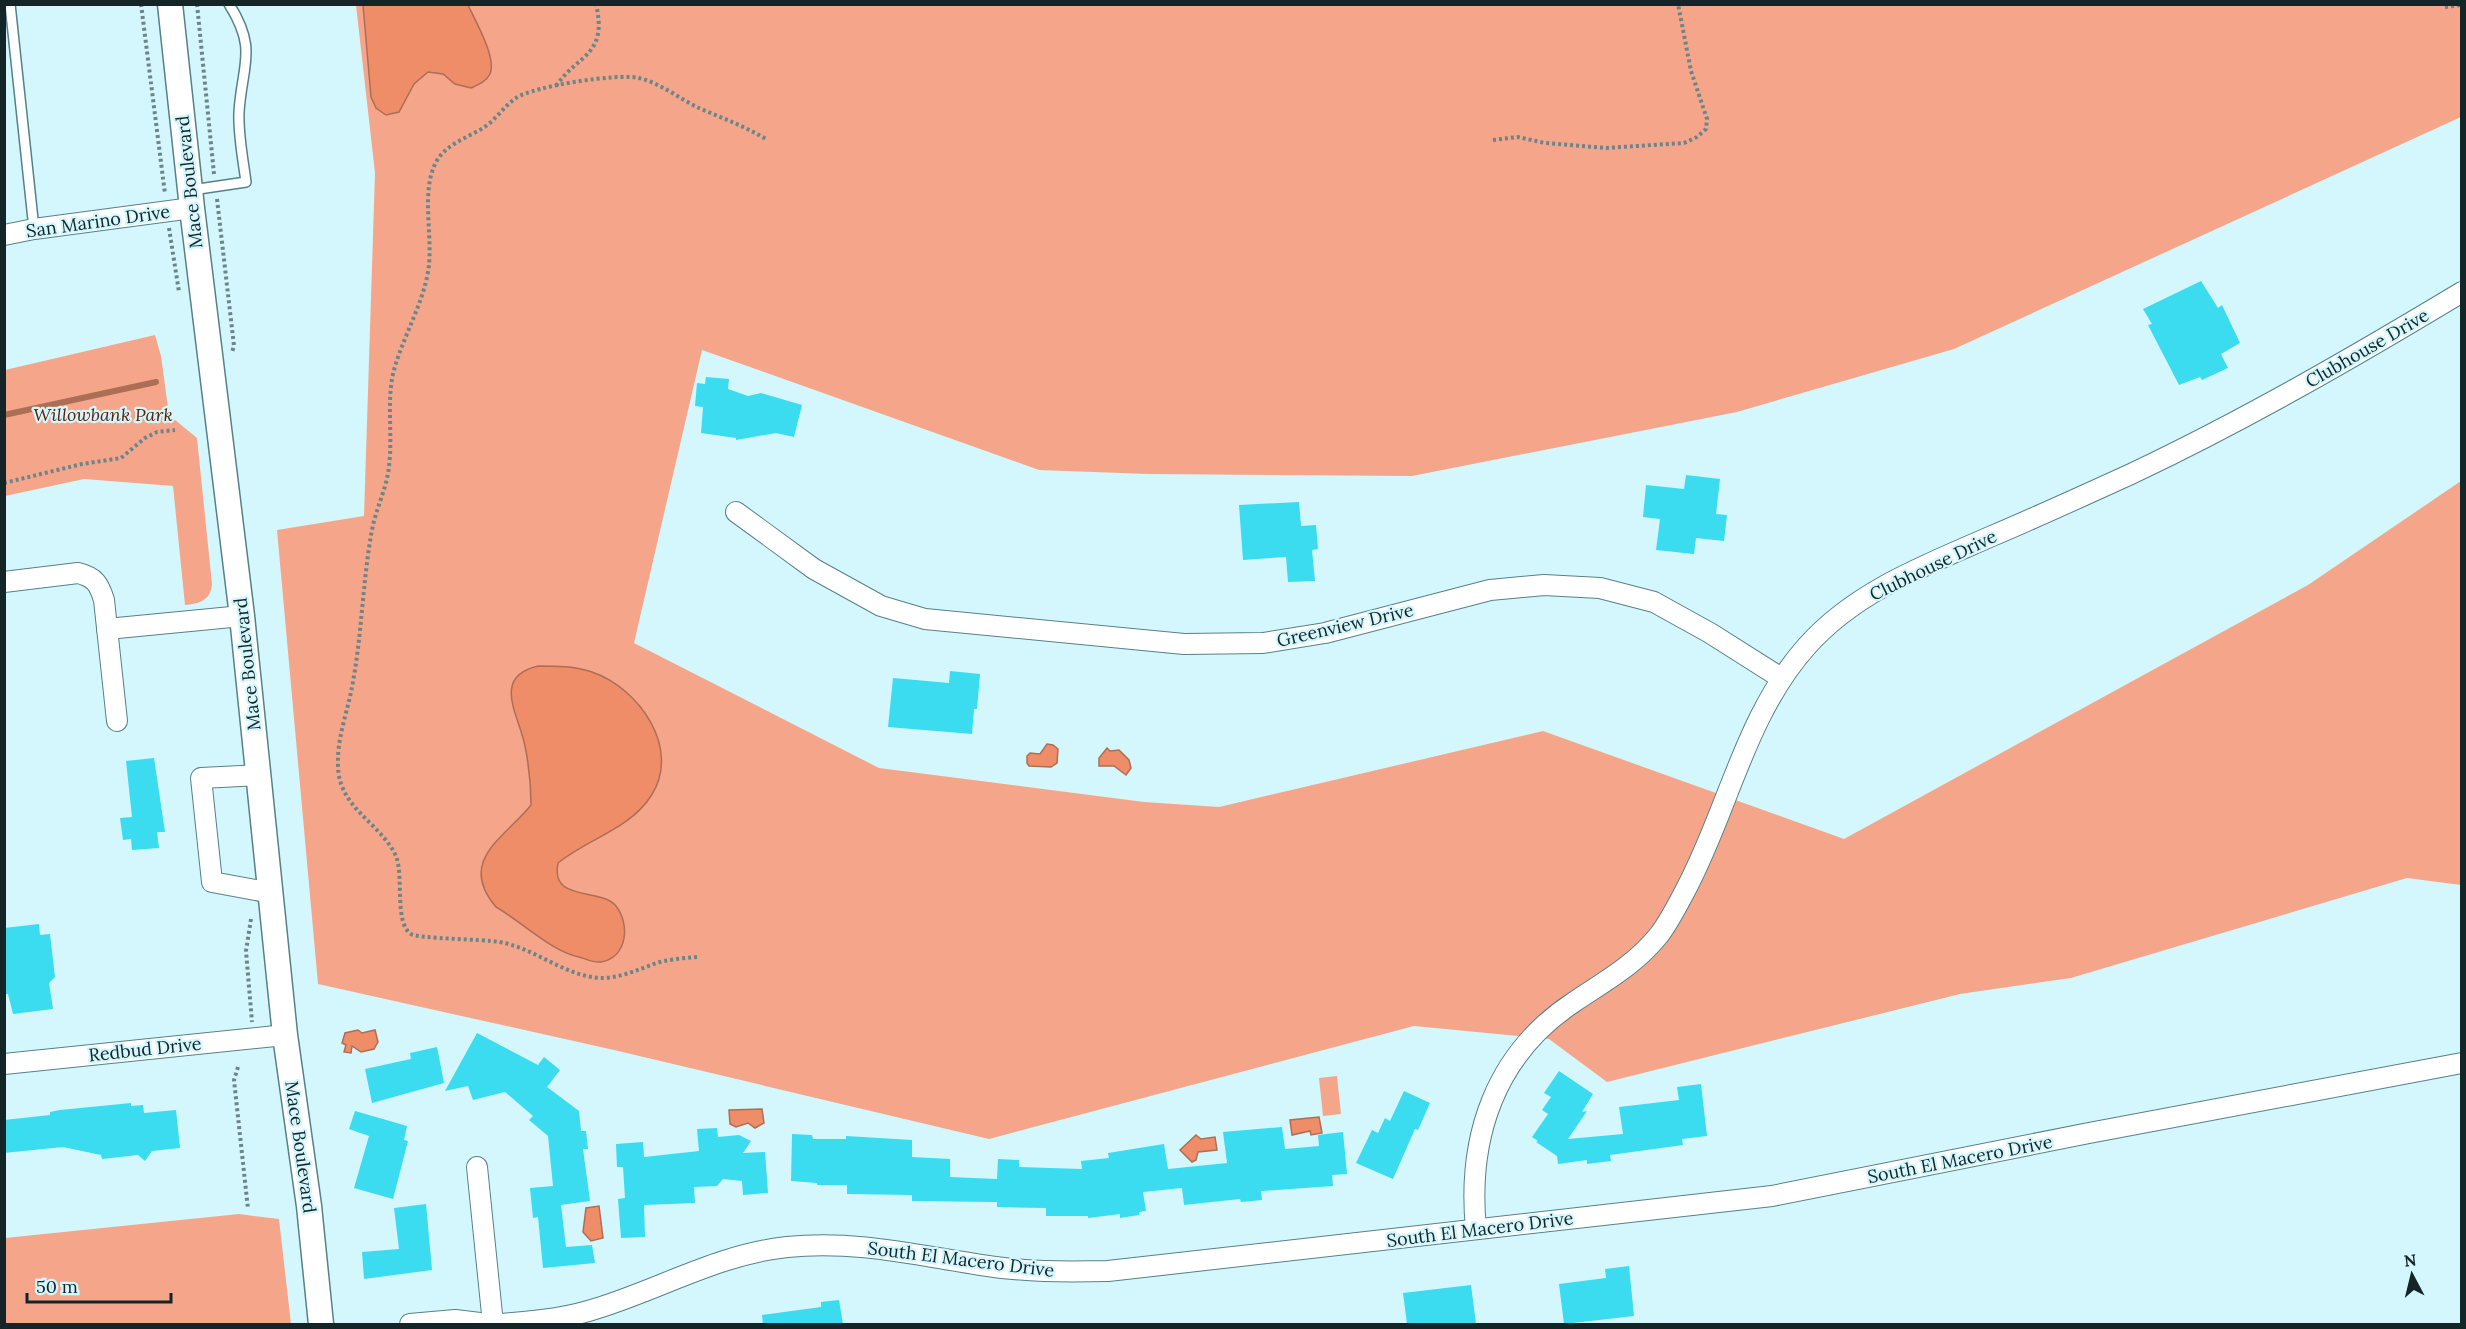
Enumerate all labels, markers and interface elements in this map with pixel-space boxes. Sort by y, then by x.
street label: Mace Boulevard [171,114,207,250]
street label: San Marino Drive [25,199,172,242]
street label: Clubhouse Drive [2301,303,2433,393]
park label: Willowbank Park [33,403,173,426]
street label: Clubhouse Drive [1866,524,2001,606]
street label: Mace Boulevard [229,596,265,732]
street label: Greenview Drive [1274,598,1416,652]
street label: Redbud Drive [87,1032,203,1066]
street label: Mace Boulevard [280,1079,322,1215]
street label: South El Macero Drive [1866,1130,2055,1188]
street label: South El Macero Drive [1385,1206,1575,1252]
street label: South El Macero Drive [866,1236,1056,1282]
north arrow [2382,1245,2442,1305]
text: N [2403,1249,2418,1271]
scale bar [27,1266,171,1304]
text: 50 m [36,1275,78,1298]

